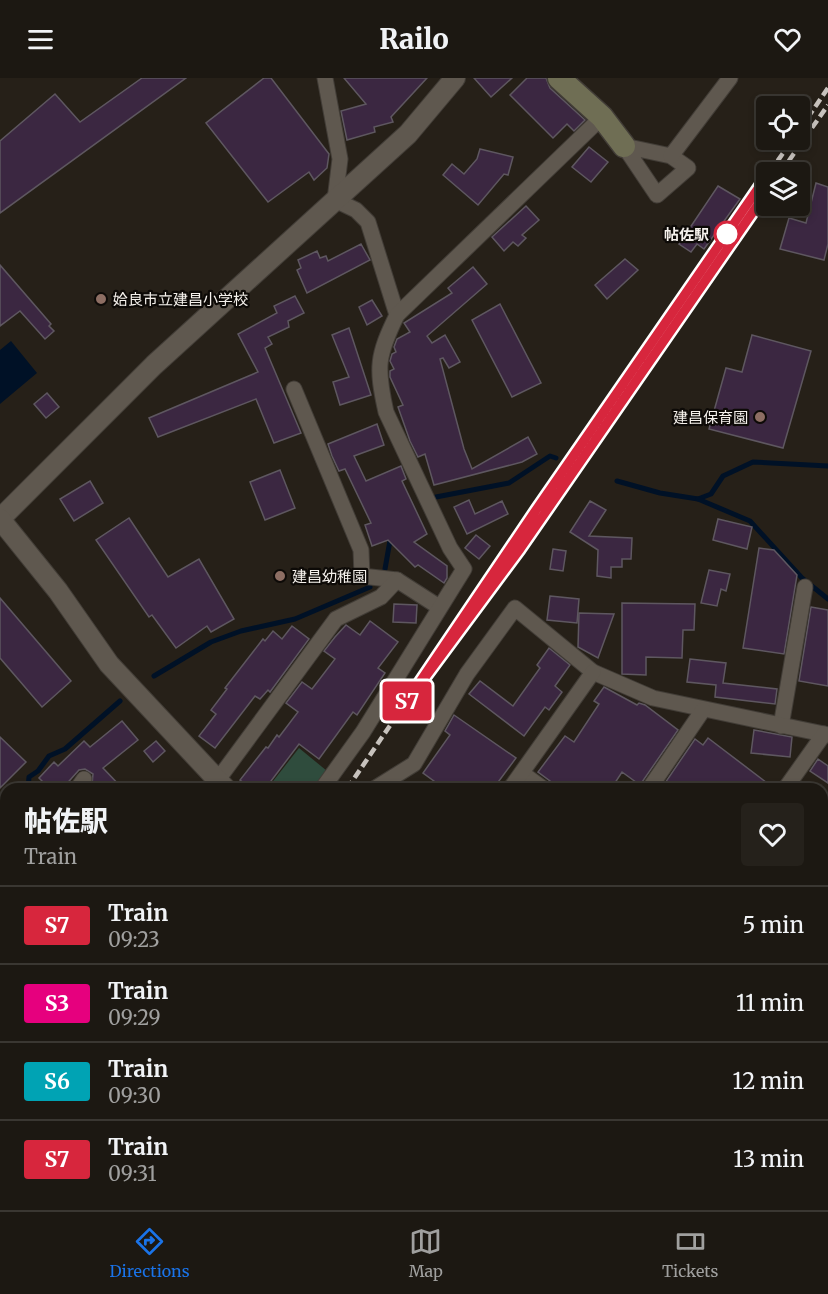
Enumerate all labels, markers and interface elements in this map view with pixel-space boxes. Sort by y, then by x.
text: Railo [379,22,449,56]
icon: menu [24,23,57,56]
icon: heart [771,23,804,56]
map controls [756,96,810,216]
button: locate [756,96,810,150]
button: layers [756,162,810,216]
marker: 帖佐駅 [714,221,740,247]
place label: 帖佐駅 [664,225,709,244]
place label: 姶良市立建昌小学校 [113,290,248,309]
marker: 姶良市立建昌小学校 [94,292,108,306]
place label: 建昌保育園 [673,408,748,427]
marker: 建昌保育園 [753,410,767,424]
place label: 建昌幼稚園 [292,567,367,586]
marker: 建昌幼稚園 [273,569,287,583]
line badge: S7 [380,682,434,720]
text: S7 [395,688,419,715]
text: 帖佐駅 [24,803,108,839]
button: heart [741,803,804,866]
text: Train [24,844,77,869]
text: Train [108,899,168,927]
text: 5 min [742,911,804,939]
text: S7 [45,912,69,939]
text: 09:23 [108,927,160,952]
text: Train [108,977,168,1005]
text: 11 min [736,989,804,1017]
text: S3 [45,990,69,1017]
text: 09:29 [108,1005,161,1030]
text: Train [108,1055,168,1083]
text: 12 min [733,1067,804,1095]
text: S6 [44,1068,70,1095]
text: 09:30 [108,1083,161,1108]
text: Train [108,1133,168,1161]
text: 13 min [733,1145,804,1173]
text: S7 [45,1146,69,1173]
text: 09:31 [108,1161,156,1186]
tab: Directions [110,1225,190,1281]
tab: Map [409,1225,443,1281]
tab: Tickets [662,1225,718,1281]

